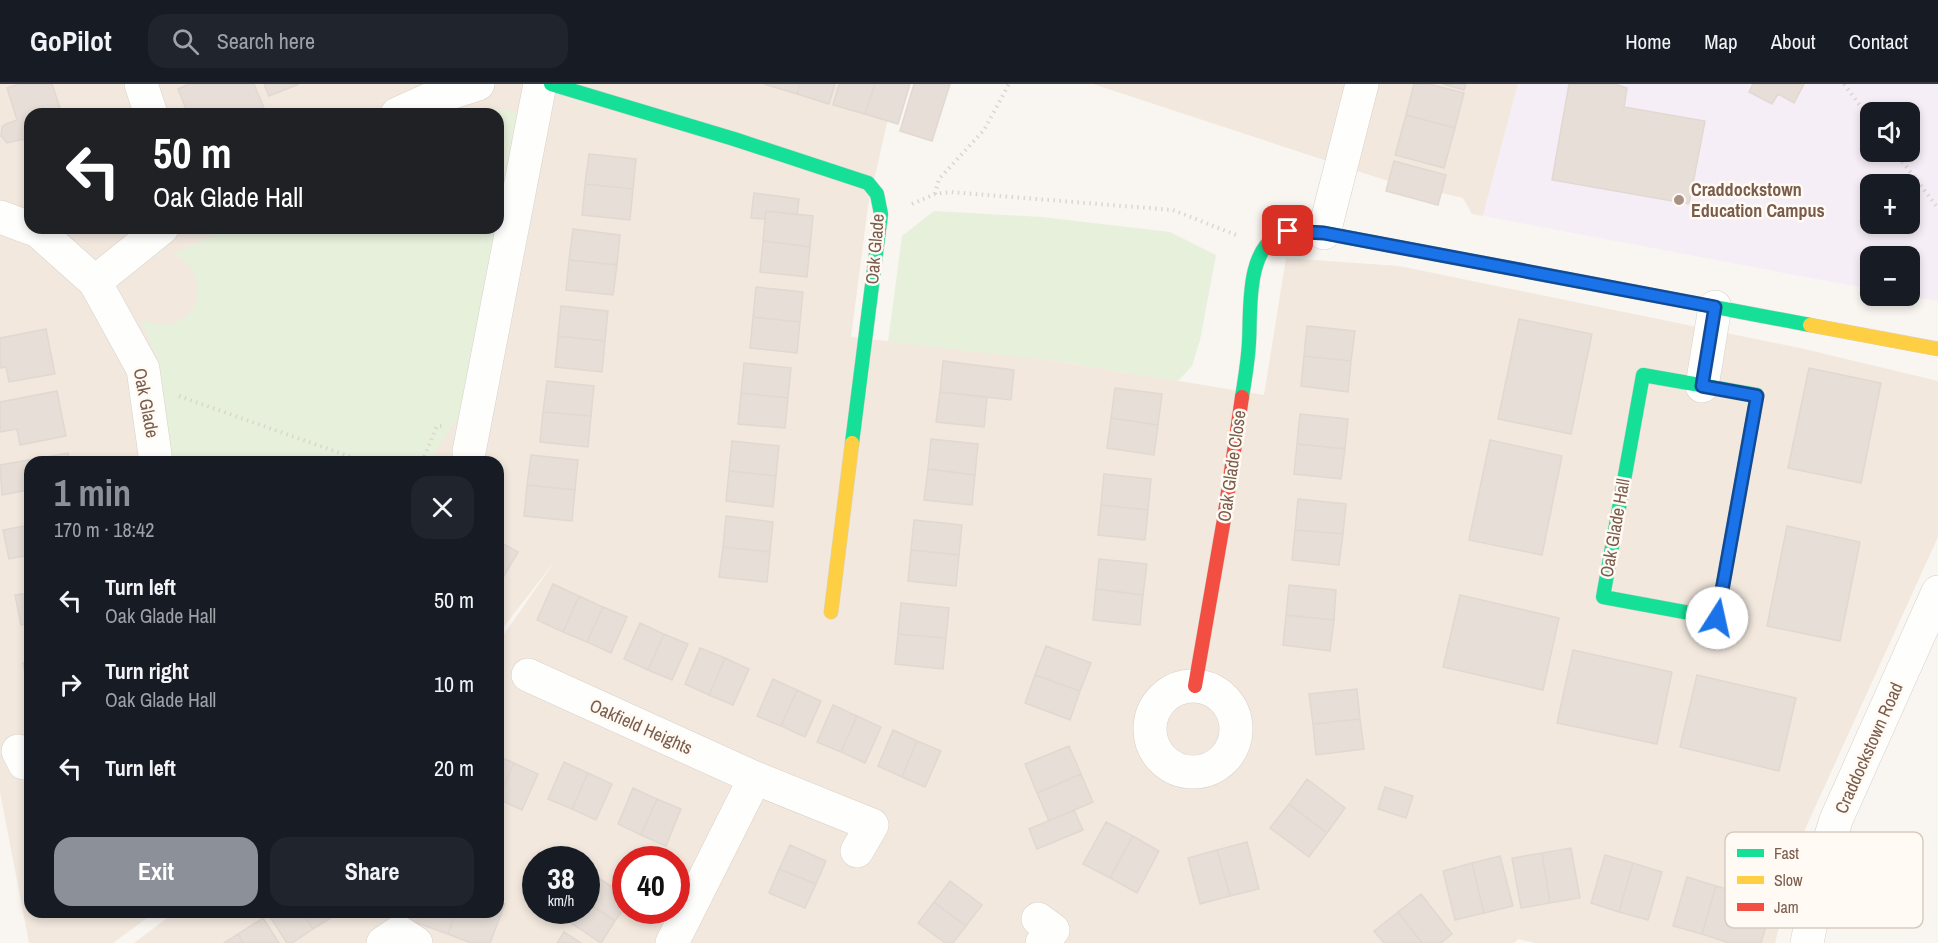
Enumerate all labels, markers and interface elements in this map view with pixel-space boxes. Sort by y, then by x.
search box [148,14,568,68]
text: GoPilot [30,22,112,60]
icon: search [169,25,202,58]
text: Search here [217,26,315,56]
text: Home [1625,27,1671,56]
text: Map [1704,27,1738,56]
text: About [1771,27,1816,56]
text: Contact [1849,27,1908,56]
map controls [1860,102,1920,306]
button: sound [1860,102,1920,162]
text: 50 m [153,125,232,181]
icon: left [54,132,132,210]
button: + [1860,174,1920,234]
place label: Craddockstown Education Campus [1691,177,1825,223]
text: Oak Glade Hall [153,179,303,215]
marker: Craddockstown Education Campus [1672,193,1686,207]
pin [1262,205,1313,256]
street label: Oak Glade [859,213,890,285]
icon: arrive [1271,214,1304,247]
button: − [1860,246,1920,306]
street label: Oak Glade [127,366,165,440]
street label: Oak Glade Close [1211,409,1252,523]
text: 1 min [54,469,131,517]
button: close [411,476,474,539]
street label: Oak Glade Hall [1594,476,1636,579]
text: 170 m · 18:42 [54,516,154,543]
text: Turn left [105,572,176,602]
icon: left [54,584,87,617]
text: 50 m [434,585,474,615]
position arrow [1685,586,1749,650]
text: Oak Glade Hall [105,602,216,629]
text: Turn right [105,656,189,686]
icon: right [54,668,87,701]
text: 10 m [434,669,474,699]
street label: Craddockstown Road [1828,678,1909,817]
text: Oak Glade Hall [105,686,216,713]
street label: Oakfield Heights [586,693,697,760]
icon: left [54,752,87,785]
text: Turn left [105,753,176,783]
text: 20 m [434,753,474,783]
legend [1725,832,1923,928]
button: Exit [54,837,258,906]
button: Share [270,837,474,906]
text: Fast [1774,842,1799,864]
speed limit sign: 40 [612,846,690,924]
text: 38 [547,858,575,898]
text: Slow [1774,869,1803,891]
text: km/h [548,890,574,911]
text: Jam [1774,896,1799,918]

